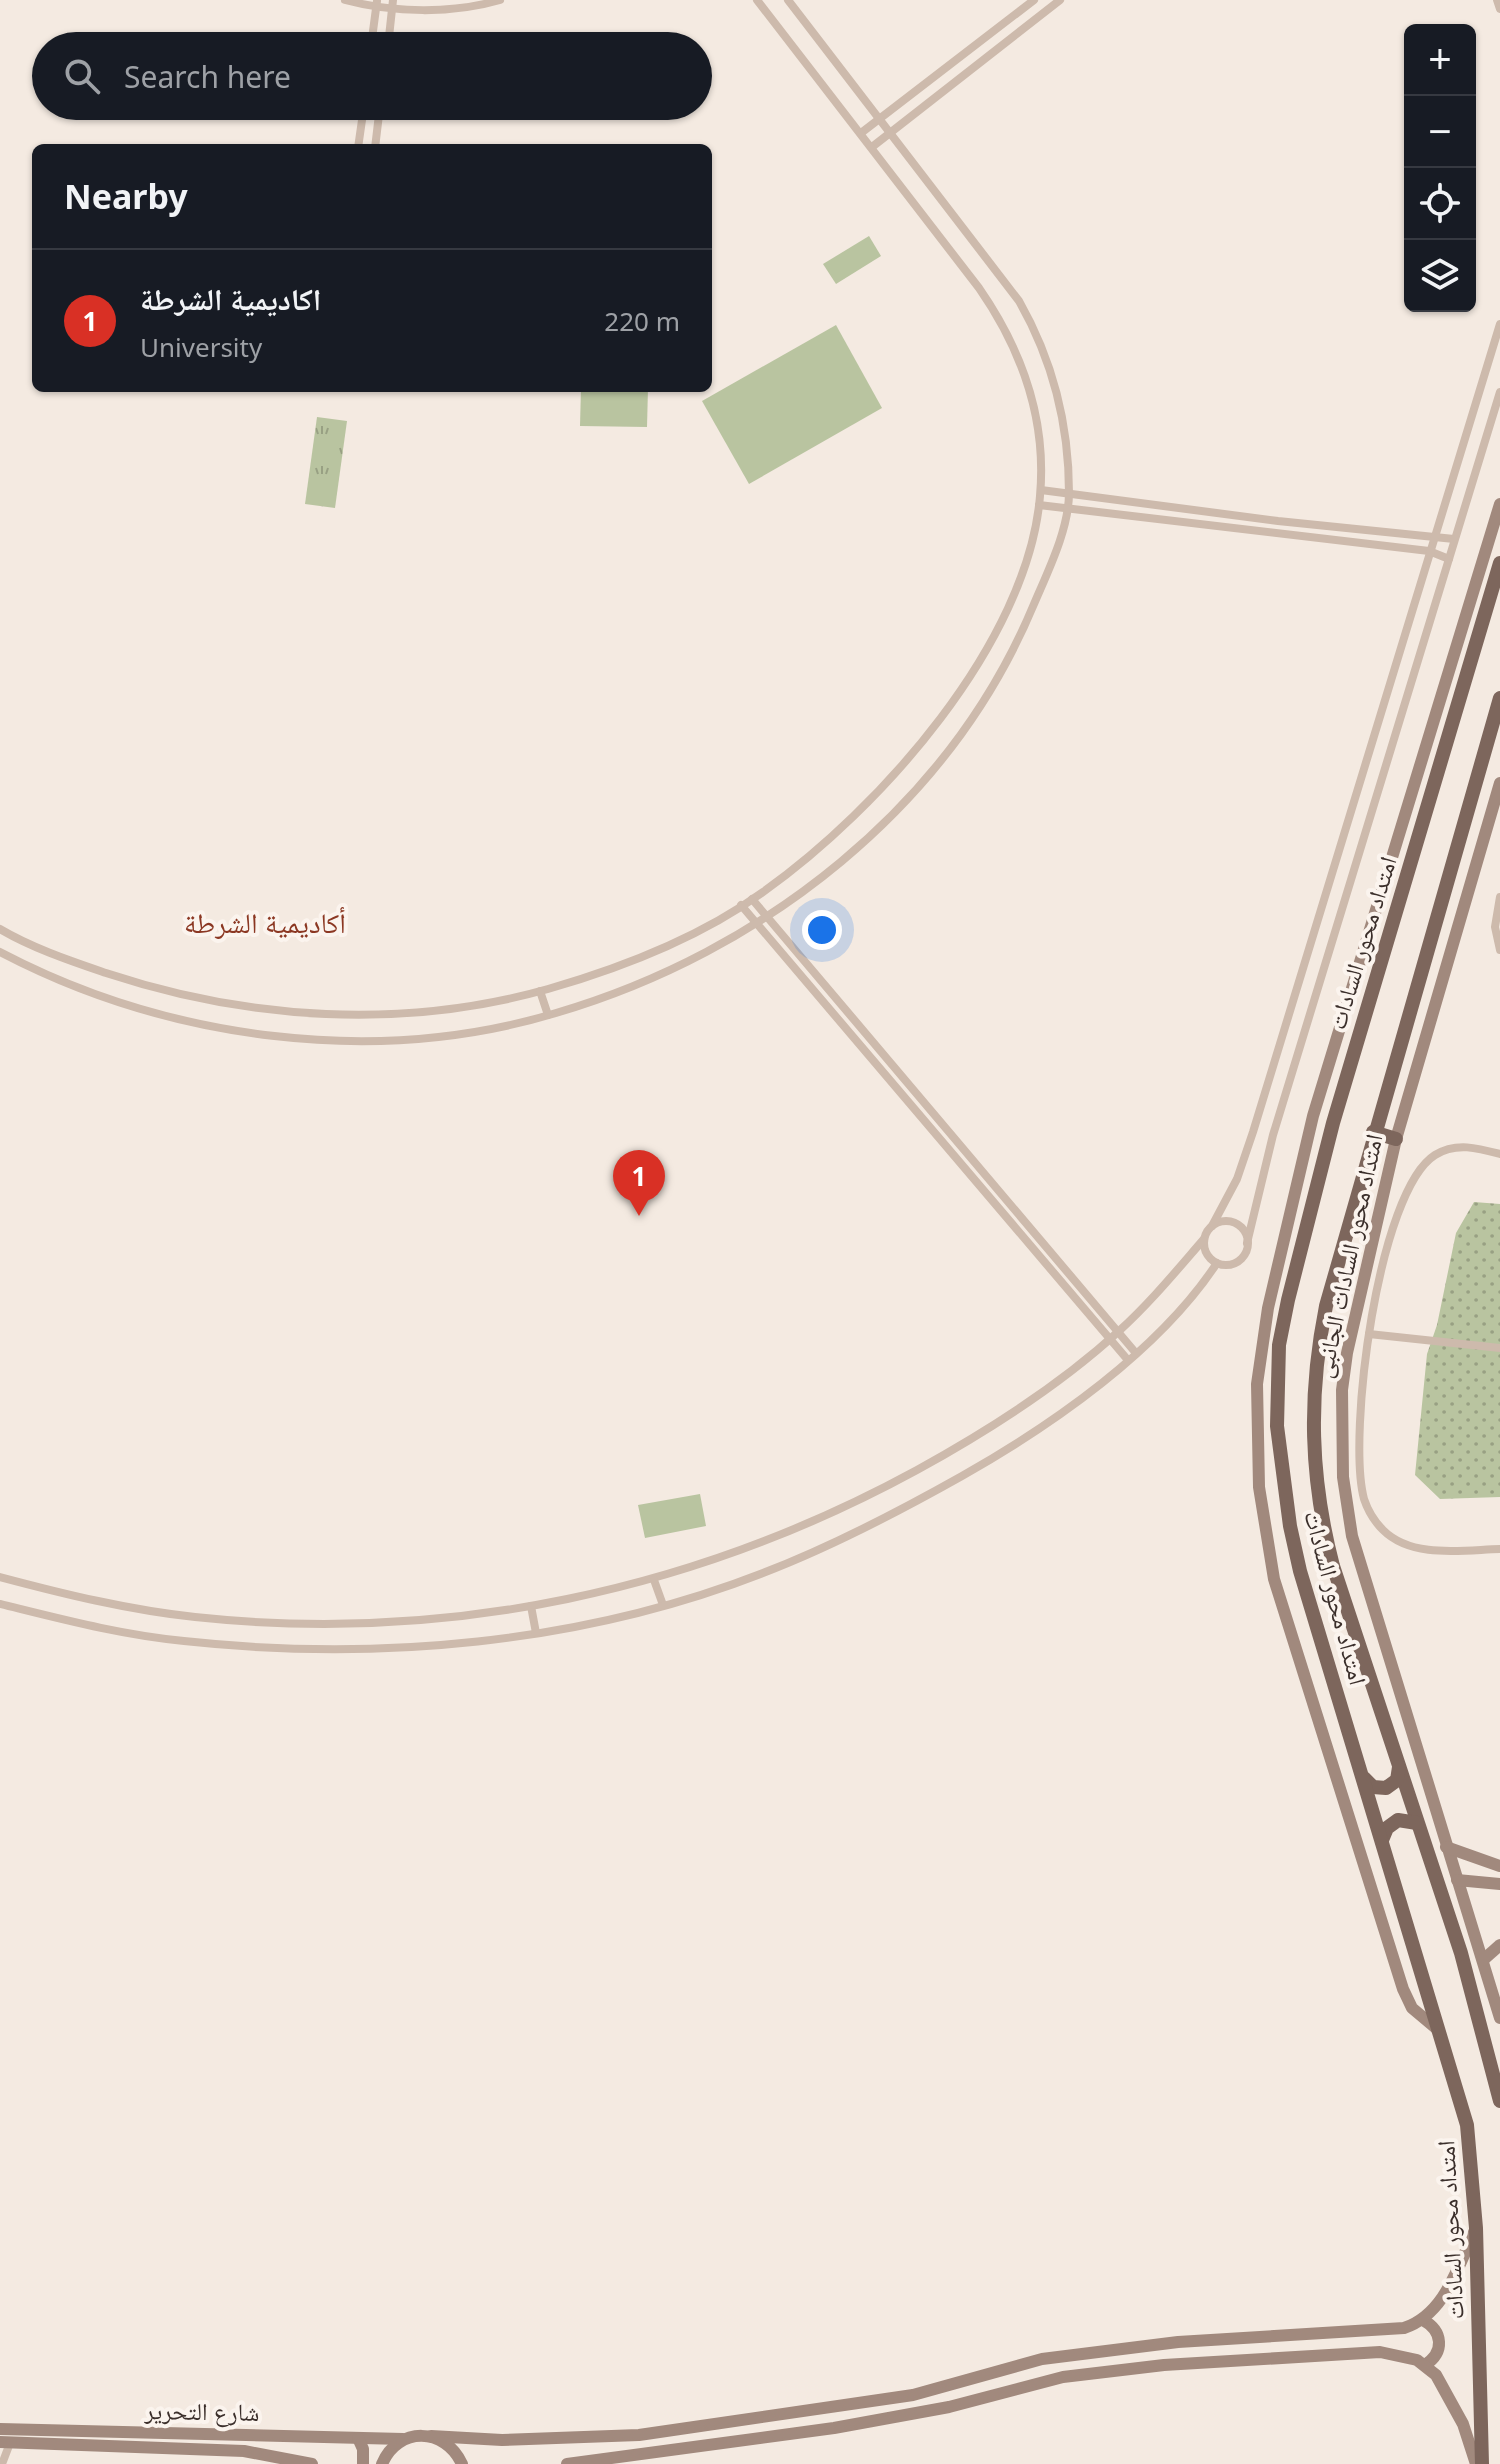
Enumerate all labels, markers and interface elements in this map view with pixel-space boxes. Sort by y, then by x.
map controls [1404,24,1476,312]
button: + [1404,24,1476,96]
search box [32,32,712,120]
icon: search [60,54,104,98]
text: Search here [124,56,291,97]
button: − [1404,96,1476,168]
button: locate [1404,168,1476,240]
text: Nearby [64,173,188,219]
button: layers [1404,240,1476,312]
text: اكاديمية الشرطة [140,278,321,319]
text: 1 [83,303,97,339]
text: 220 m [604,303,680,339]
text: University [140,329,262,365]
street label: امتداد محور السادات [1320,852,1404,1033]
district label: أكاديمية الشرطة [184,903,346,941]
your location [802,910,842,950]
street label: امتداد محور السادات الجانبى [1306,1131,1389,1381]
pin: 1 [613,1150,665,1216]
street label: امتداد محور السادات [1297,1507,1376,1688]
street label: امتداد محور السادات [1428,2140,1471,2320]
street label: شارع التحرير [143,2393,260,2428]

